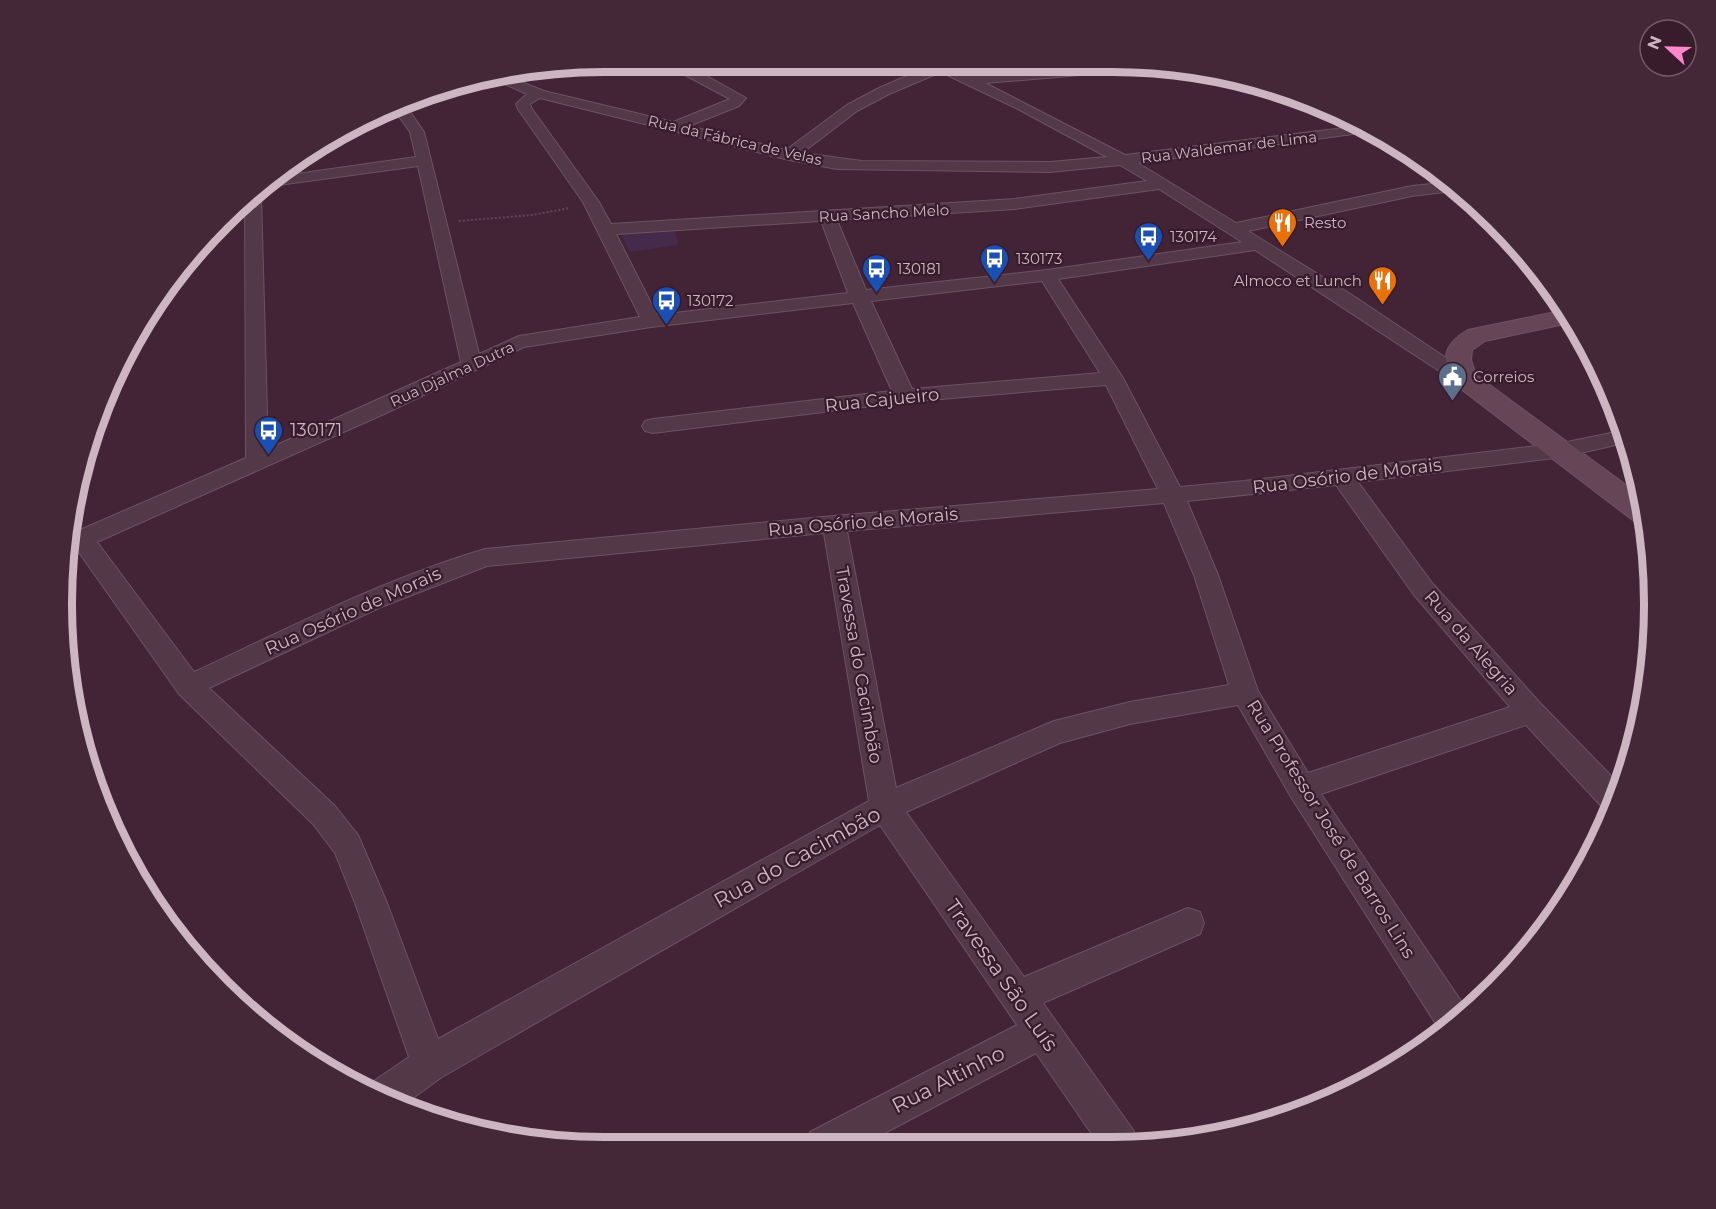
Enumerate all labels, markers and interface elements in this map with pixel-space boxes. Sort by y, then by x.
north arrow [1638,18,1698,78]
text: N [1643,33,1666,52]
street label: Rua da Fábrica de Velas [646,111,824,169]
street label: Rua Waldemar de Lima [1140,127,1318,167]
street label: Rua Sancho Melo [818,200,950,226]
restaurant icon: Resto [1267,206,1299,248]
place label: Resto [1304,213,1346,232]
bus stop icon: 130174 [1133,220,1165,262]
place label: 130174 [1170,227,1217,246]
bus stop icon: 130173 [979,242,1011,284]
place label: 130173 [1016,249,1062,268]
bus stop icon: 130181 [860,252,892,294]
place label: 130181 [897,259,941,278]
restaurant icon: Almoco et Lunch [1367,264,1399,306]
place label: Almoco et Lunch [1234,271,1362,290]
bus stop icon: 130172 [650,284,682,326]
place label: 130172 [687,291,734,310]
street label: Rua Djalma Dutra [387,337,517,411]
public building icon: Correios [1436,360,1468,402]
place label: Correios [1473,367,1534,386]
street label: Rua Cajueiro [824,383,940,417]
bus stop icon: 130171 [253,414,285,456]
place label: 130171 [290,419,342,441]
street label: Rua Osório de Morais [1251,453,1443,499]
street label: Rua Osório de Morais [767,503,959,541]
street label: Rua Osório de Morais [261,562,445,660]
street label: Travessa do Cacimbão [831,565,887,765]
street label: Rua da Alegria [1420,586,1522,700]
street label: Rua Professor José de Barros Lins [1242,696,1420,963]
street label: Rua do Cacimbão [709,801,885,913]
street label: Travessa São Luís [940,894,1064,1056]
street label: Rua Altinho [887,1040,1009,1118]

